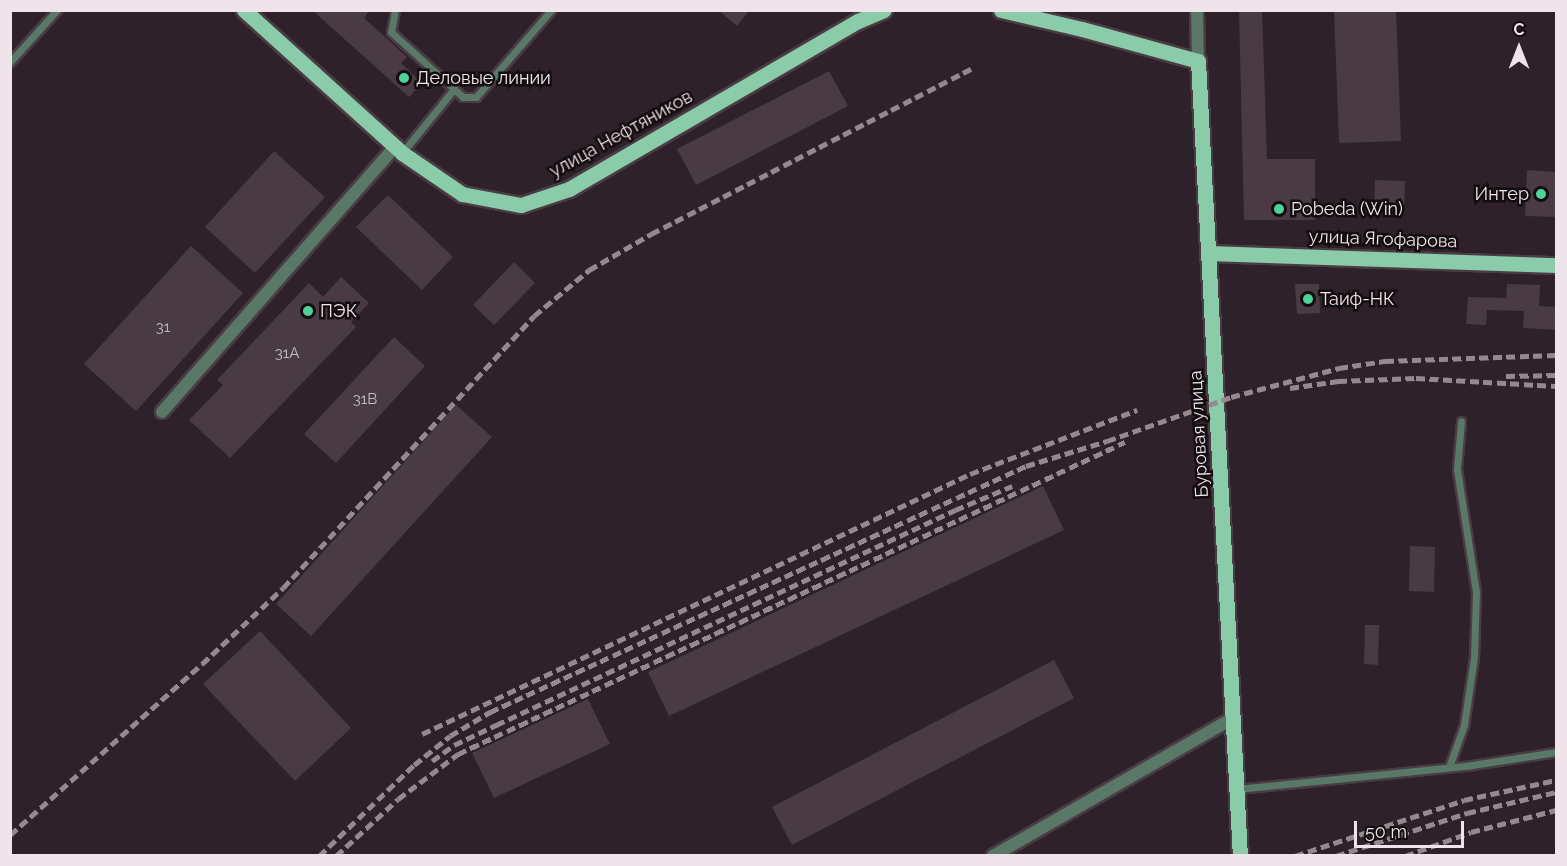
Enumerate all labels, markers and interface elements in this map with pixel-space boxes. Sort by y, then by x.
north arrow [1489,18,1549,78]
text: С [1514,20,1524,39]
place label: Деловые линии [416,67,551,89]
marker: Деловые линии [397,71,411,85]
street label: улица Нефтяников [546,86,696,182]
place label: Интер [1475,183,1529,205]
marker: Интер [1534,187,1548,201]
place label: Pobeda (Win) [1291,198,1403,220]
marker: Pobeda (Win) [1272,202,1286,216]
street label: улица Ягофарова [1308,226,1458,252]
place label: Таиф-НК [1320,288,1394,310]
marker: Таиф-НК [1301,292,1315,306]
place label: ПЭК [320,300,357,322]
marker: ПЭК [301,304,315,318]
house number: 31 [156,319,170,337]
house number: 31А [275,345,299,363]
street label: Буровая улица [1185,370,1213,498]
house number: 31В [353,391,377,409]
scale bar [1357,809,1466,847]
text: 50 m [1365,821,1407,842]

